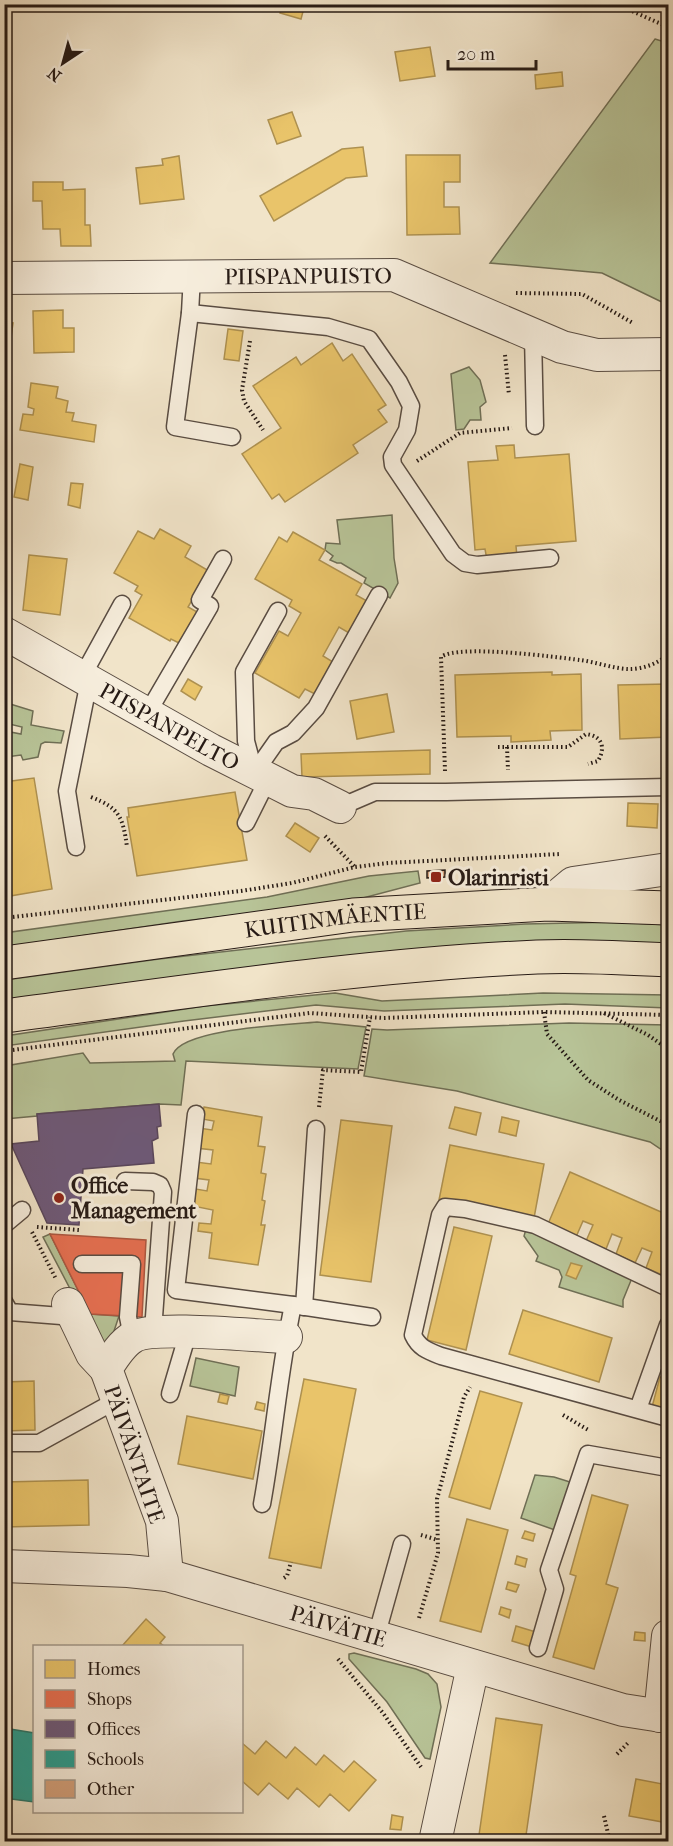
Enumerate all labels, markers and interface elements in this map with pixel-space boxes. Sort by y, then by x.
north arrow [33,33,93,93]
scale bar [448,33,536,71]
text: 20 m [457,44,495,65]
text: N [43,63,65,86]
street label: PIISPANPUISTO [224,263,392,290]
street label: PIISPANPELTO [94,678,244,776]
place label: Olarinristi [448,865,549,891]
marker: Olarinristi [429,870,443,884]
street label: KUITINMÄENTIE [243,899,427,944]
place label: Office Management [70,1173,198,1224]
marker: Office Management [52,1191,66,1205]
street label: PÄIVÄNTAITE [98,1381,171,1527]
street label: PÄIVÄTIE [287,1600,389,1653]
legend [33,1645,243,1813]
text: Homes [87,1659,141,1680]
text: Shops [87,1689,132,1710]
text: Offices [87,1719,141,1740]
text: Schools [87,1749,144,1770]
text: Other [87,1779,135,1800]

